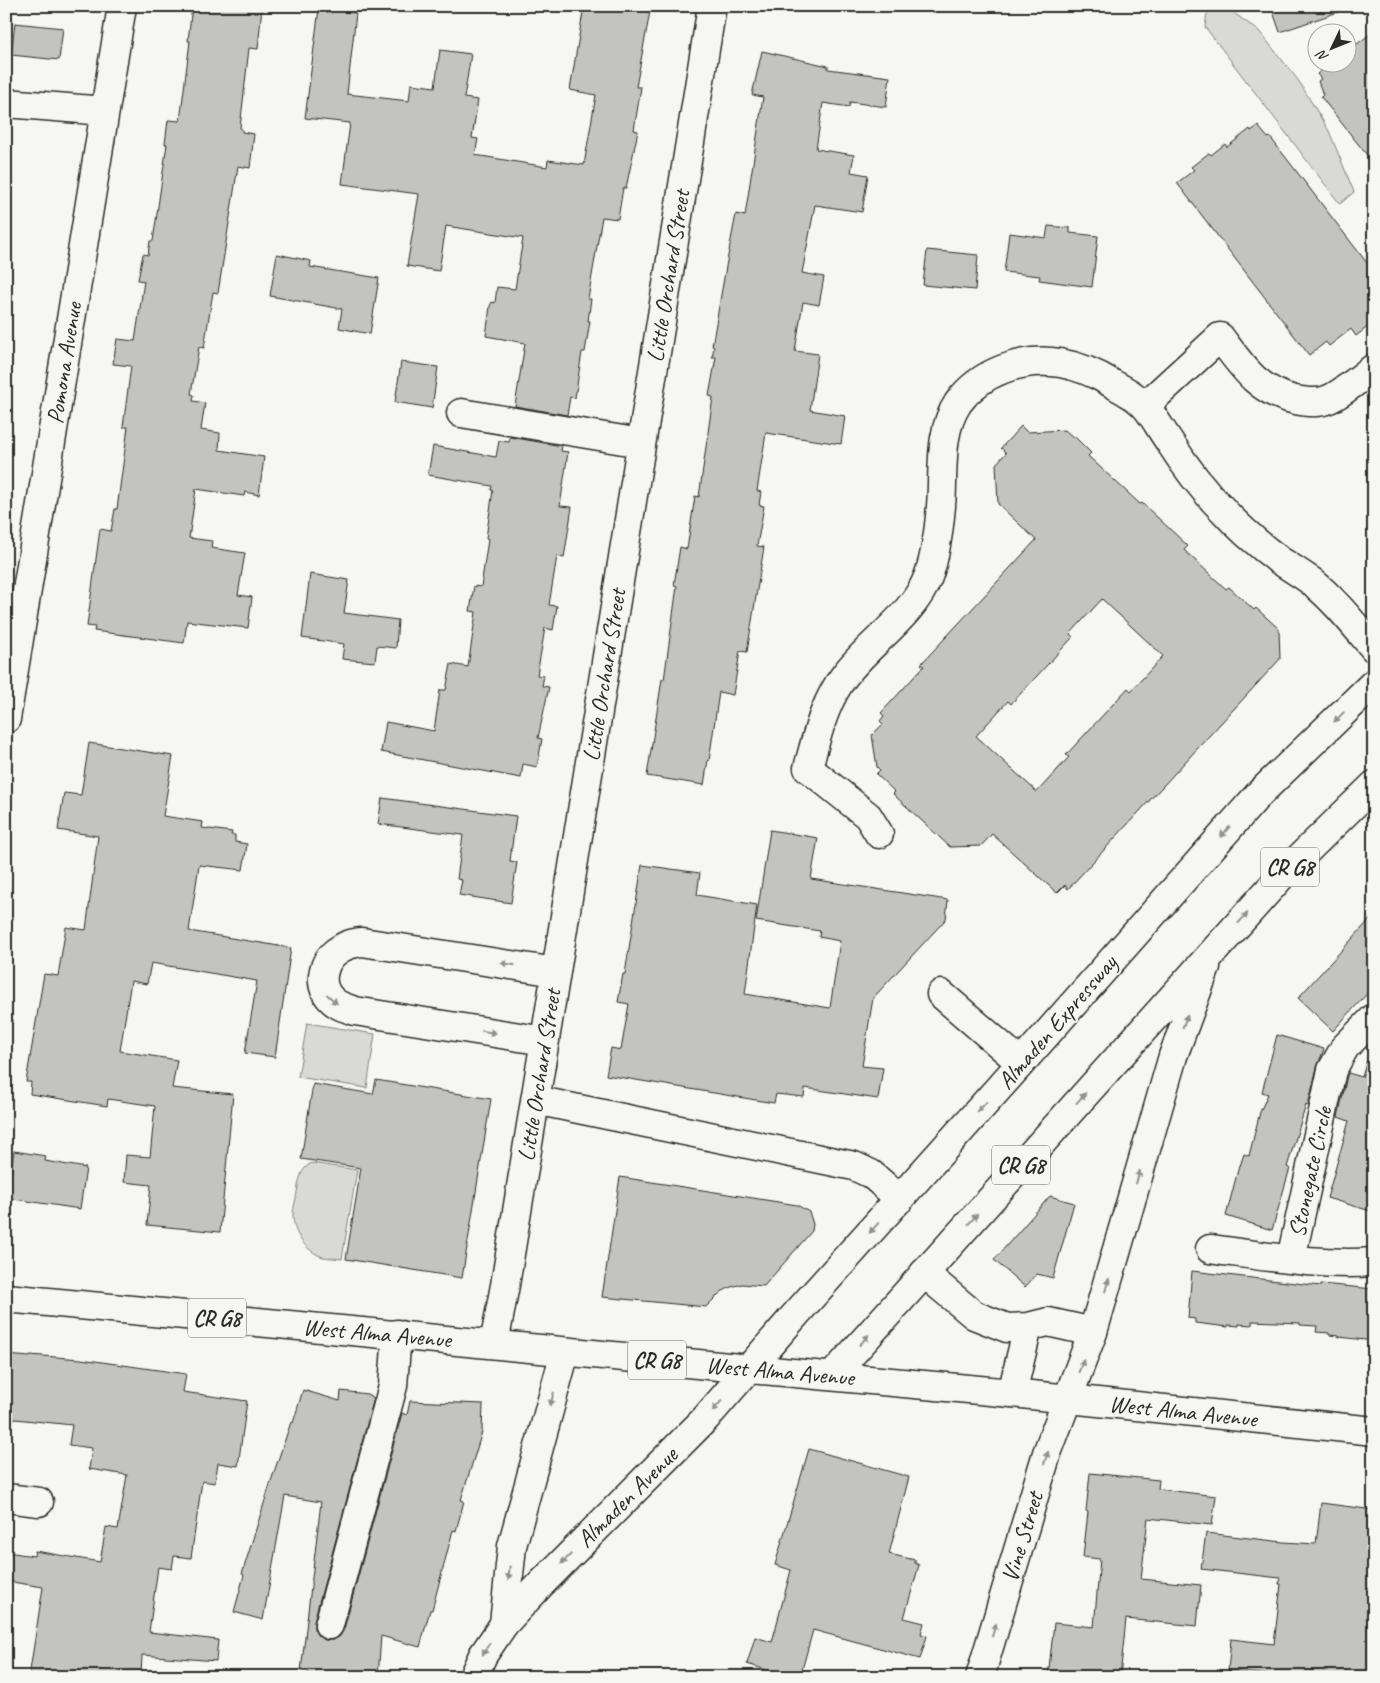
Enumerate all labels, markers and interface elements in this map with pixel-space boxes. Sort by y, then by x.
north arrow [1308,22,1358,72]
text: N [1312,46,1332,65]
street label: Little Orchard Street [640,186,697,364]
street label: Pomona Avenue [40,298,89,426]
street label: Little Orchard Street [576,585,633,763]
one-way arrow [1333,711,1345,723]
one-way arrow [1219,826,1230,839]
road number: CR G8 [1261,848,1319,886]
one-way arrow [1237,912,1249,924]
street label: Almaden Expressway [991,947,1125,1095]
one-way arrow [500,960,516,968]
street label: Little Orchard Street [511,985,568,1163]
one-way arrow [326,993,338,1005]
one-way arrow [1182,1014,1190,1029]
one-way arrow [482,1029,498,1037]
one-way arrow [1075,1092,1087,1104]
one-way arrow [976,1101,988,1113]
street label: Stonegate Circle [1282,1102,1339,1240]
road number: CR G8 [992,1146,1050,1184]
one-way arrow [1134,1169,1142,1184]
one-way arrow [967,1212,978,1225]
one-way arrow [868,1222,880,1234]
one-way arrow [1103,1277,1111,1293]
road number: CR G8 [188,1299,246,1338]
street label: West Alma Avenue [302,1312,454,1355]
one-way arrow [858,1334,870,1346]
road number: CR G8 [628,1340,686,1380]
street label: West Alma Avenue [705,1350,857,1393]
one-way arrow [1078,1358,1085,1373]
street label: West Alma Avenue [1108,1388,1261,1434]
one-way arrow [548,1391,556,1406]
one-way arrow [712,1399,723,1412]
street label: Almaden Avenue [570,1439,685,1554]
one-way arrow [1043,1450,1050,1465]
street label: Vine Street [994,1486,1050,1586]
one-way arrow [560,1552,572,1564]
one-way arrow [505,1565,513,1581]
one-way arrow [990,1622,998,1637]
one-way arrow [482,1643,491,1656]

